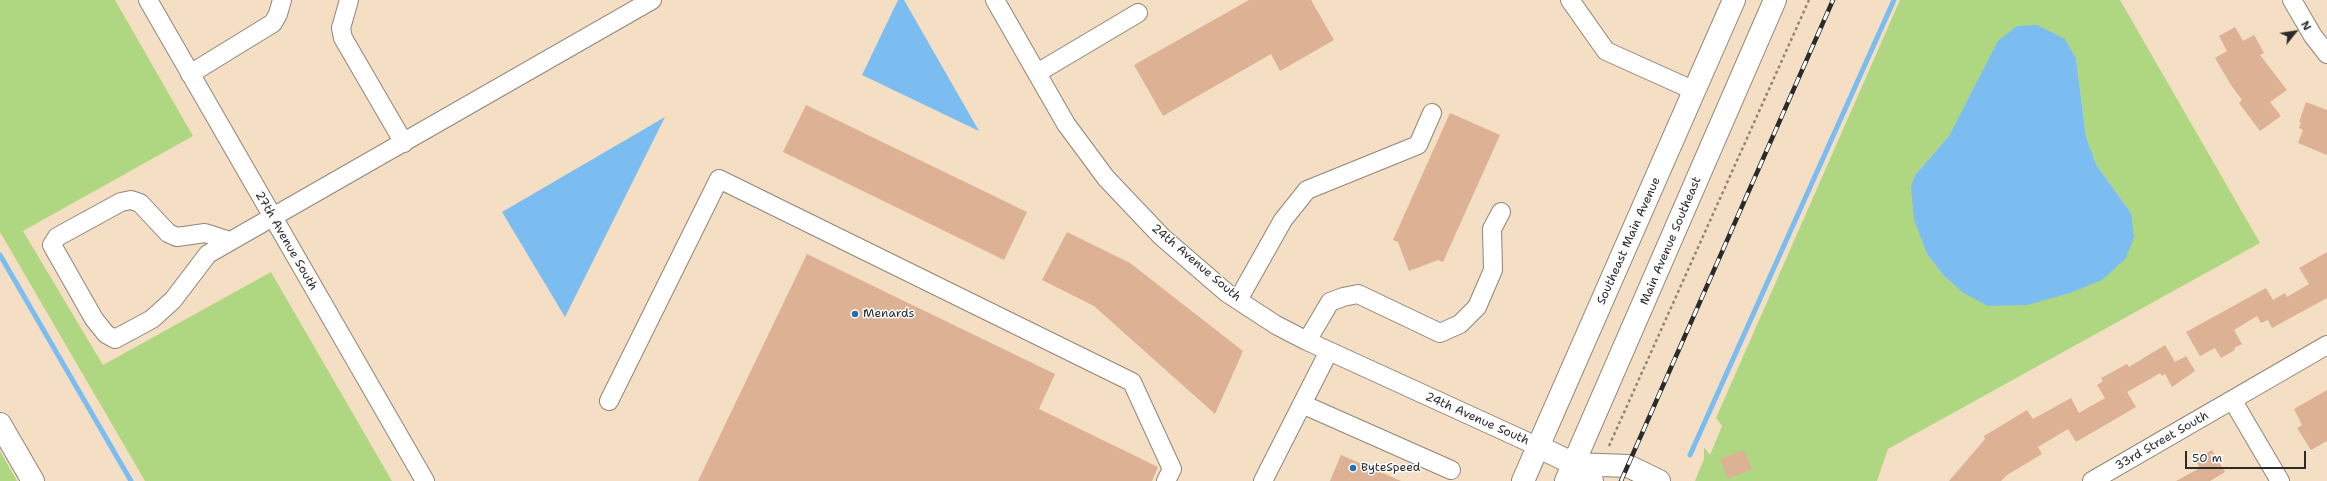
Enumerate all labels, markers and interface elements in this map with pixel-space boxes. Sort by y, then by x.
north arrow [2275,12,2315,52]
text: N [2297,18,2315,33]
street label: Southeast Main Avenue [1594,175,1664,307]
street label: Main Avenue Southeast [1637,175,1705,307]
street label: 27th Avenue South [252,189,320,293]
street label: 24th Avenue South [1148,221,1244,305]
place label: Menards [863,307,914,321]
marker: Menards [850,309,860,319]
street label: 24th Avenue South [1423,390,1531,448]
street label: 33rd Street South [2113,408,2211,474]
scale bar [2187,443,2308,469]
text: 50 m [2192,450,2222,466]
place label: ByteSpeed [1361,461,1420,475]
marker: ByteSpeed [1348,463,1358,473]

